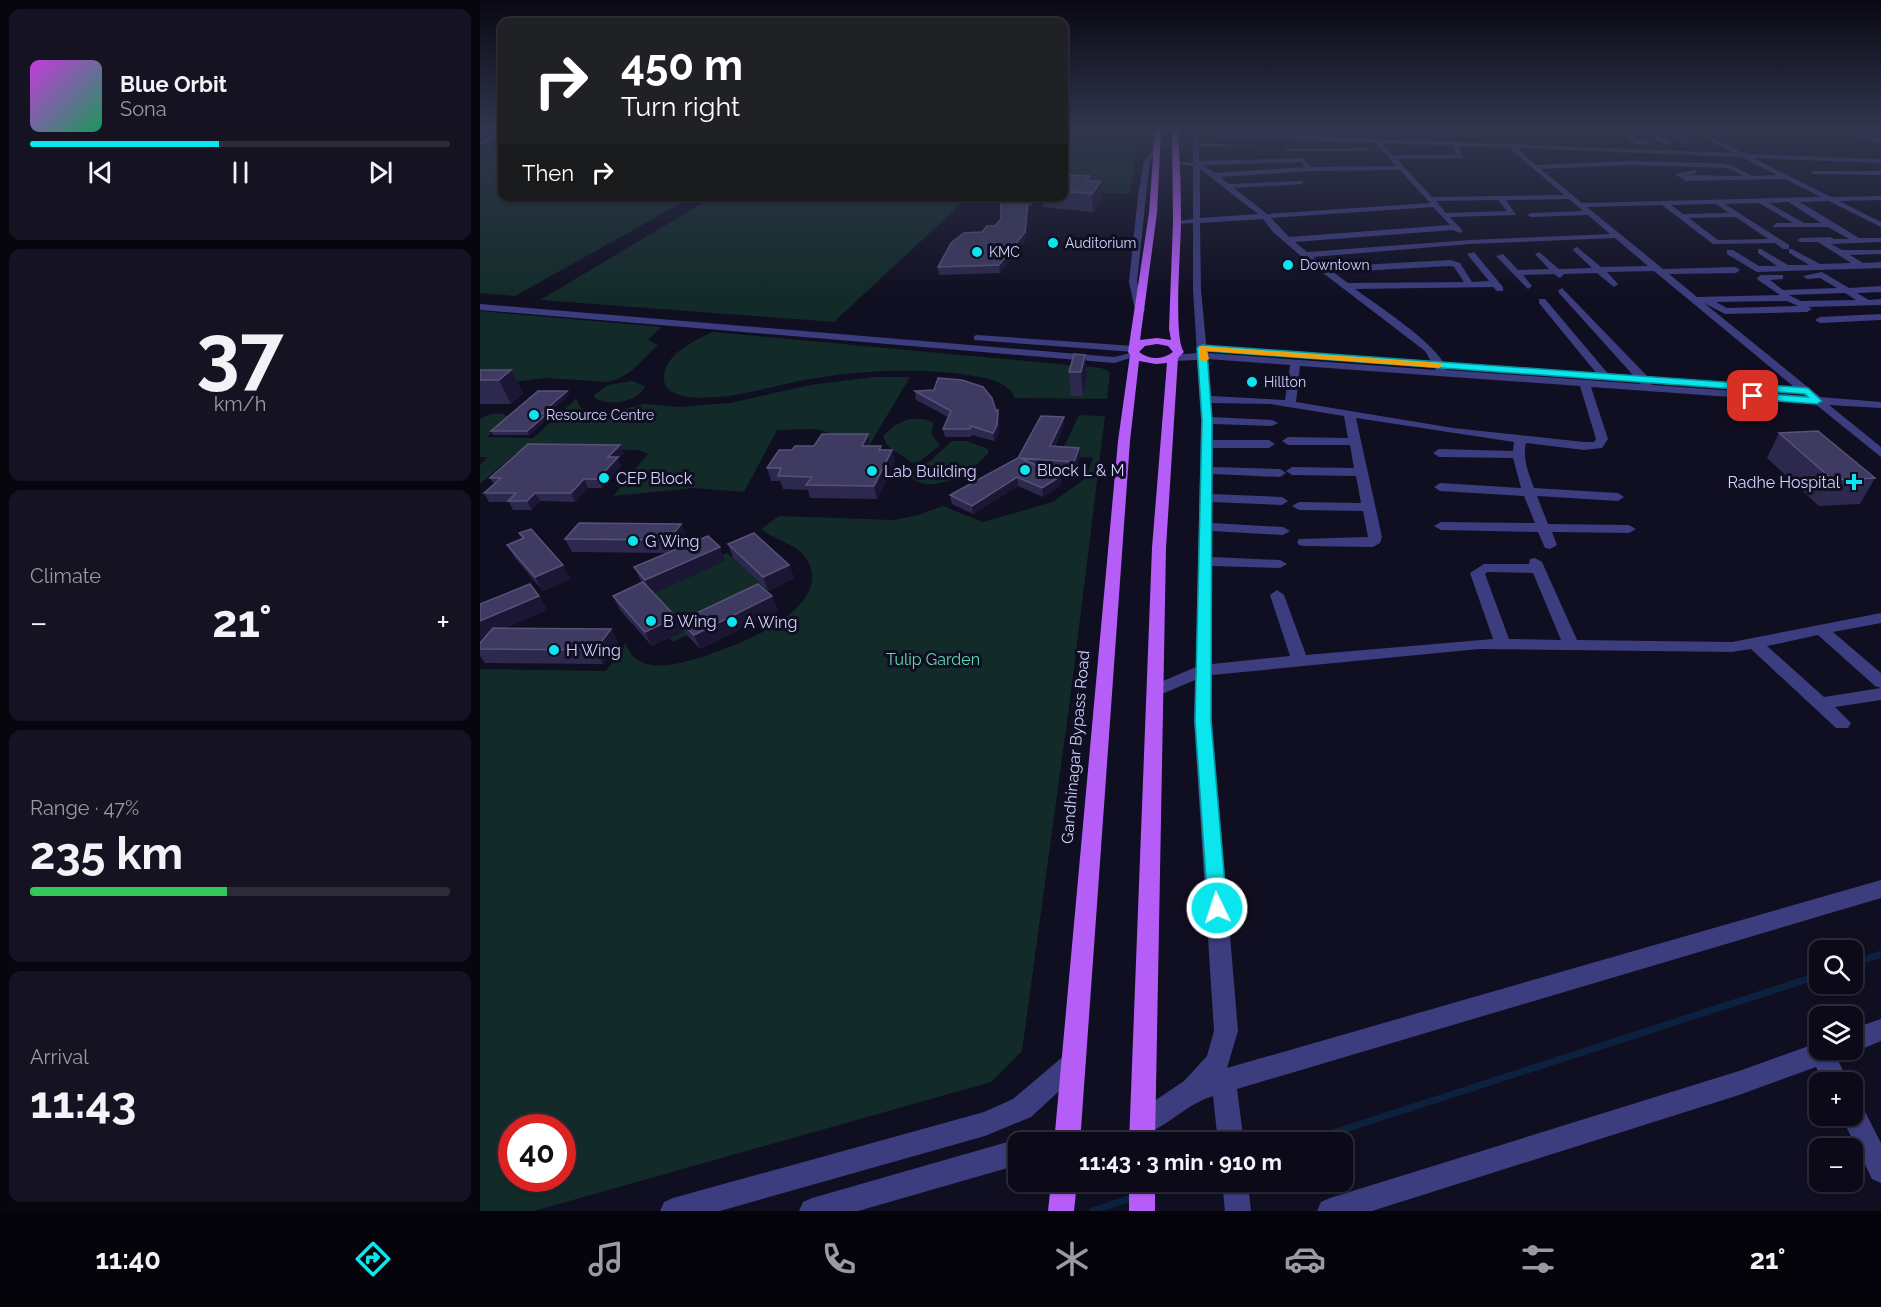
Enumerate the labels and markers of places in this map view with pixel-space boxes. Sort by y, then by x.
place label: Auditorium [1065,235,1136,251]
marker: Auditorium [1046,236,1060,250]
place label: KMC [989,244,1020,260]
marker: KMC [970,245,984,259]
place label: Downtown [1300,257,1370,273]
marker: Downtown [1281,258,1295,272]
pin [1727,370,1778,421]
place label: Hillton [1264,374,1306,390]
marker: Hillton [1245,375,1259,389]
place label: Resource Centre [546,407,654,423]
marker: Resource Centre [527,408,541,422]
place label: Block L & M [1037,461,1125,480]
place label: Lab Building [884,462,977,481]
marker: Block L & M [1018,463,1032,477]
marker: Lab Building [865,464,879,478]
place label: CEP Block [616,469,693,488]
marker: CEP Block [597,471,611,485]
place label: Radhe Hospital [1727,473,1841,492]
marker: Radhe Hospital [1845,473,1863,491]
place label: G Wing [645,532,699,551]
marker: G Wing [626,534,640,548]
place label: B Wing [663,612,717,631]
place label: A Wing [744,613,797,632]
marker: B Wing [644,614,658,628]
marker: A Wing [725,615,739,629]
place label: H Wing [566,641,621,660]
marker: H Wing [547,643,561,657]

